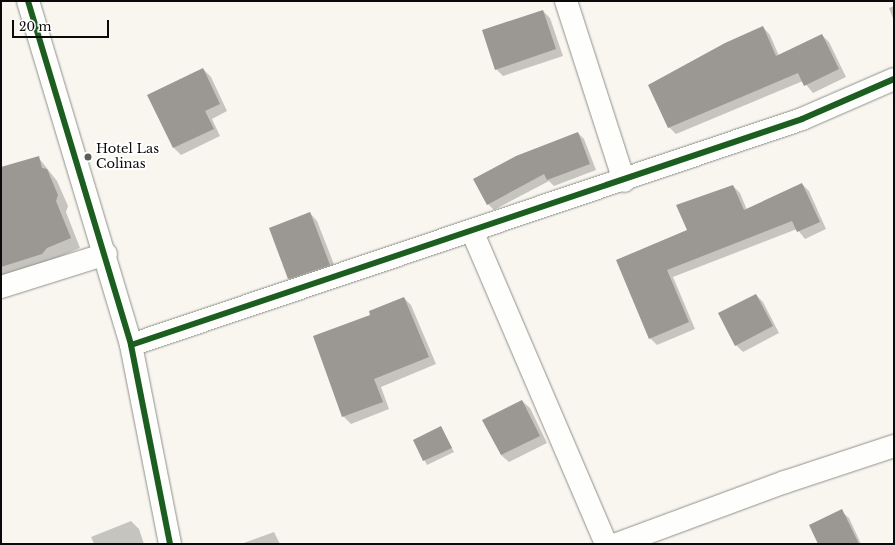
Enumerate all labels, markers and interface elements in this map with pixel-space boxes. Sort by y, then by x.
scale bar [14,12,111,38]
text: 20 m [19,19,51,34]
place label: Hotel Las Colinas [96,142,159,173]
marker: Hotel Las Colinas [83,152,93,162]

